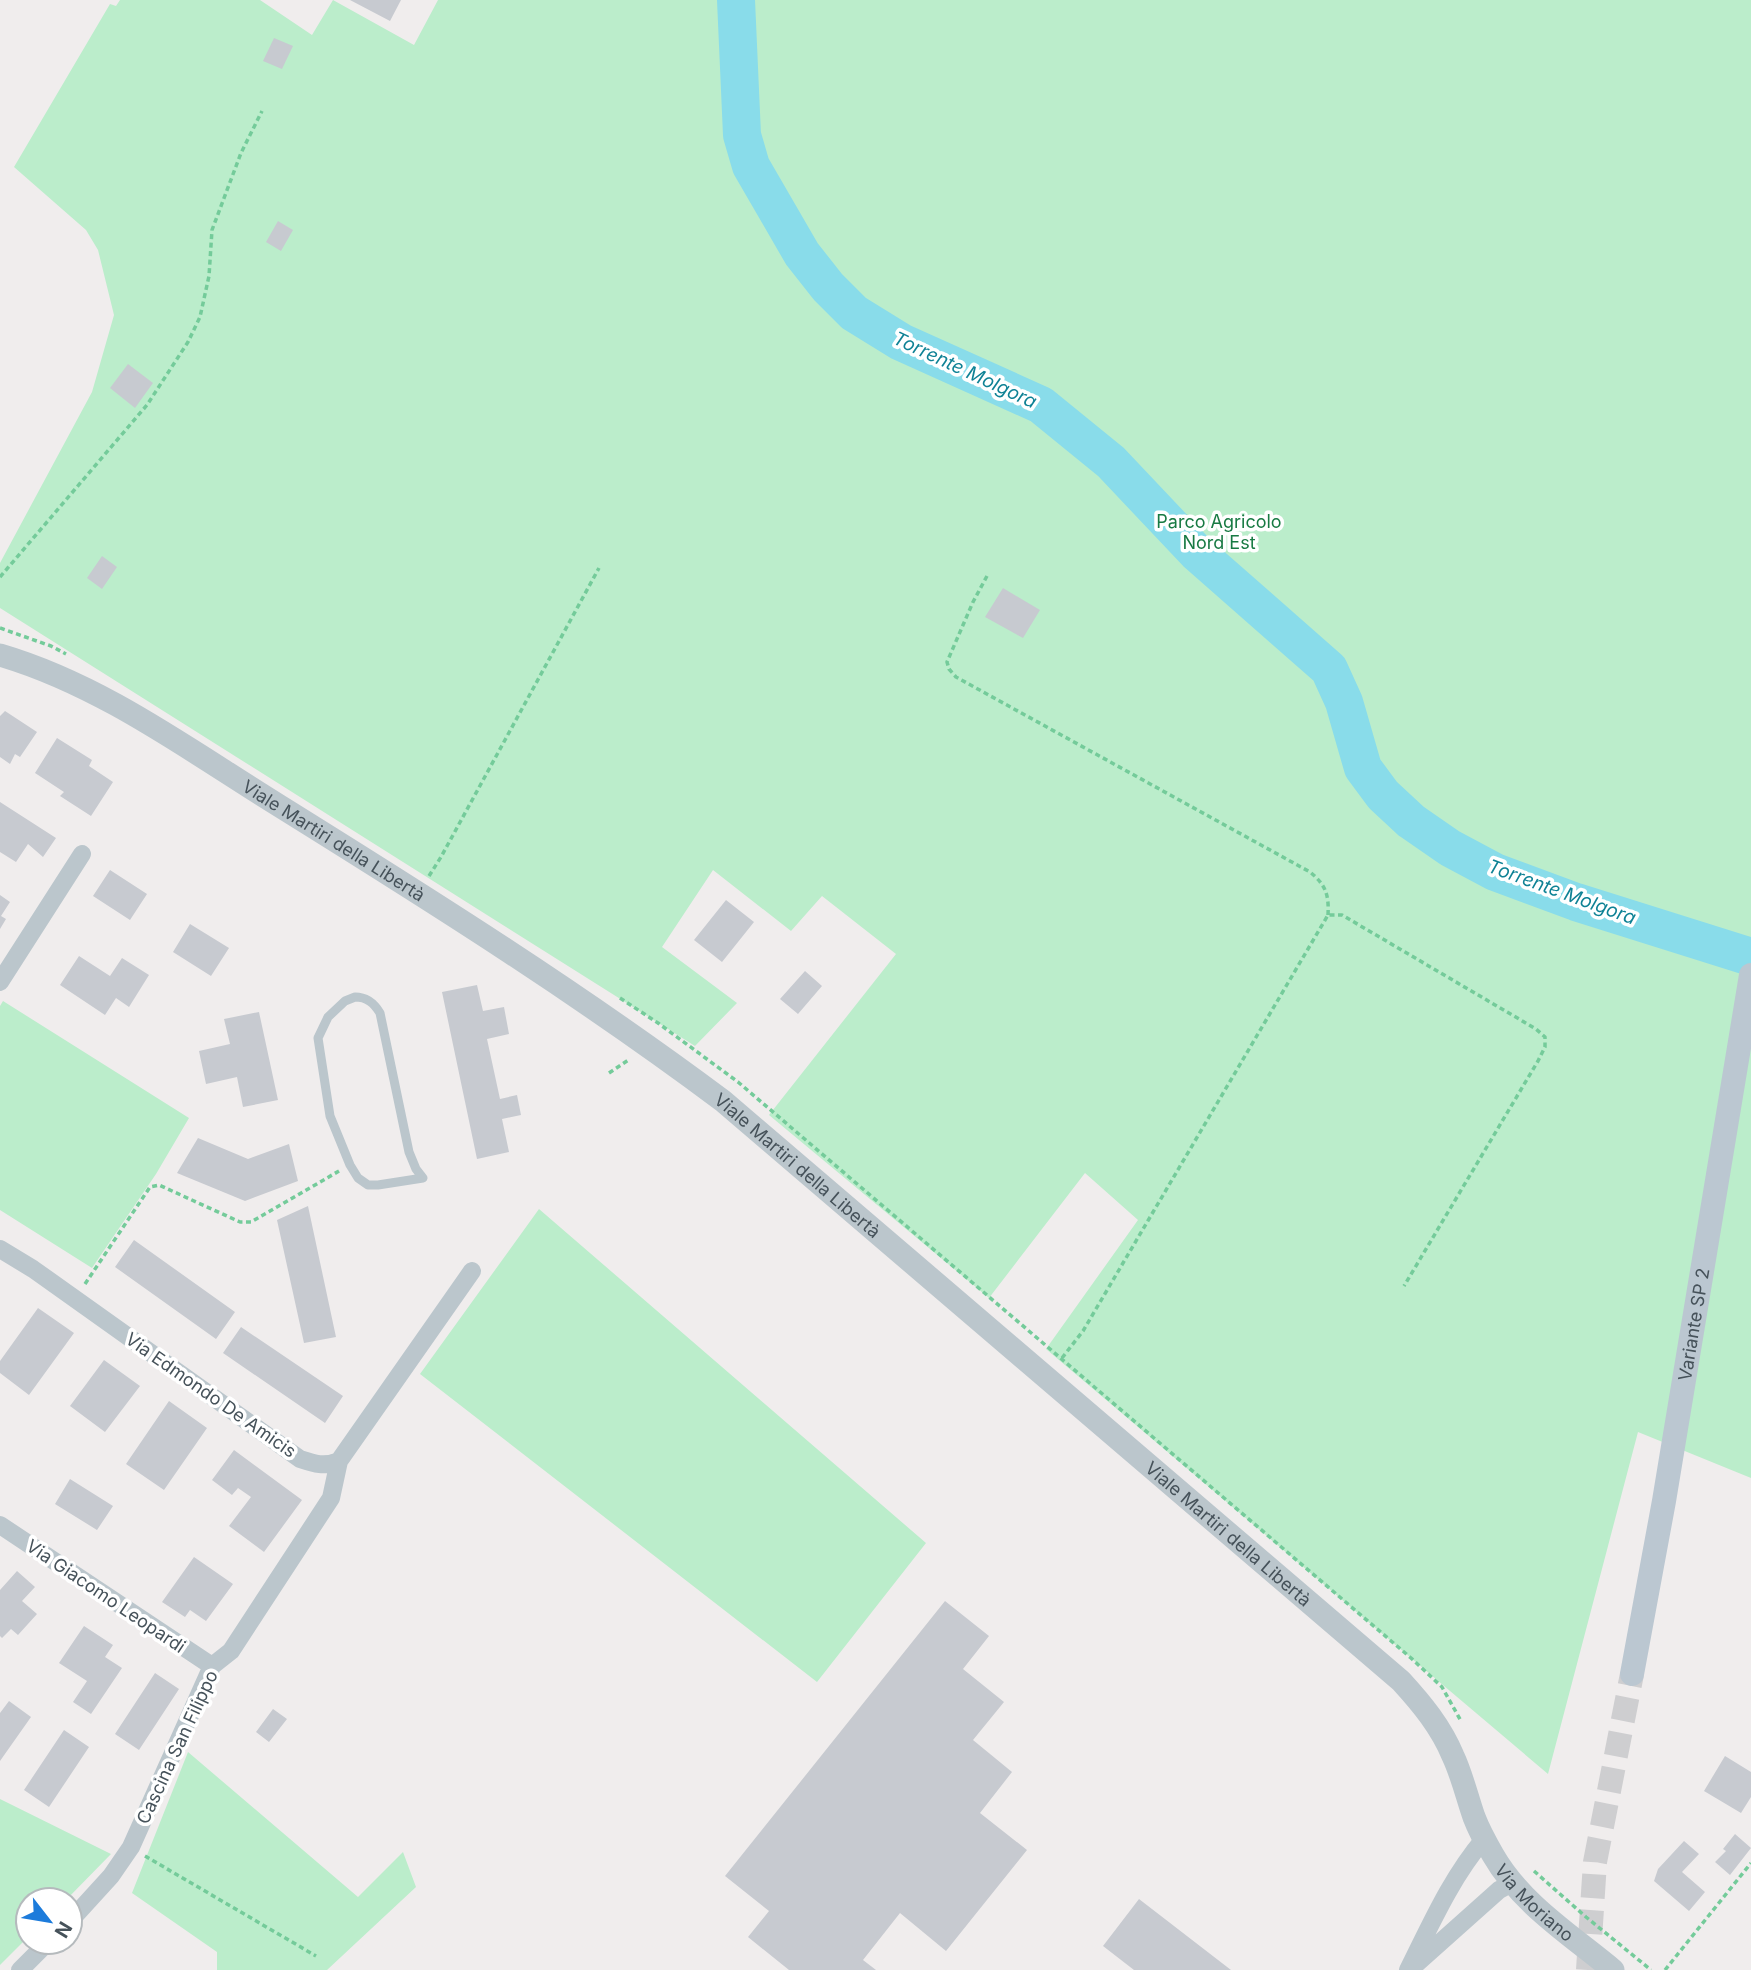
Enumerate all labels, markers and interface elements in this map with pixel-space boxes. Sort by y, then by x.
water label: Torrente Molgora [890,327,1041,413]
park label: Parco Agricolo Nord Est [1156,511,1282,553]
street label: Viale Martiri della Libertà [239,775,429,905]
water label: Torrente Molgora [1485,855,1639,930]
street label: Viale Martiri della Libertà [711,1088,885,1242]
street label: Variante SP 2 [1674,1266,1713,1382]
street label: Via Edmondo De Amicis [122,1328,300,1462]
street label: Viale Martiri della Libertà [1141,1457,1316,1610]
street label: Via Giacomo Leopardi [23,1535,189,1657]
street label: Cascina San Filippo [132,1667,222,1827]
street label: Via Moriano [1491,1859,1578,1945]
north arrow [14,1886,84,1956]
text: N [50,1917,77,1942]

